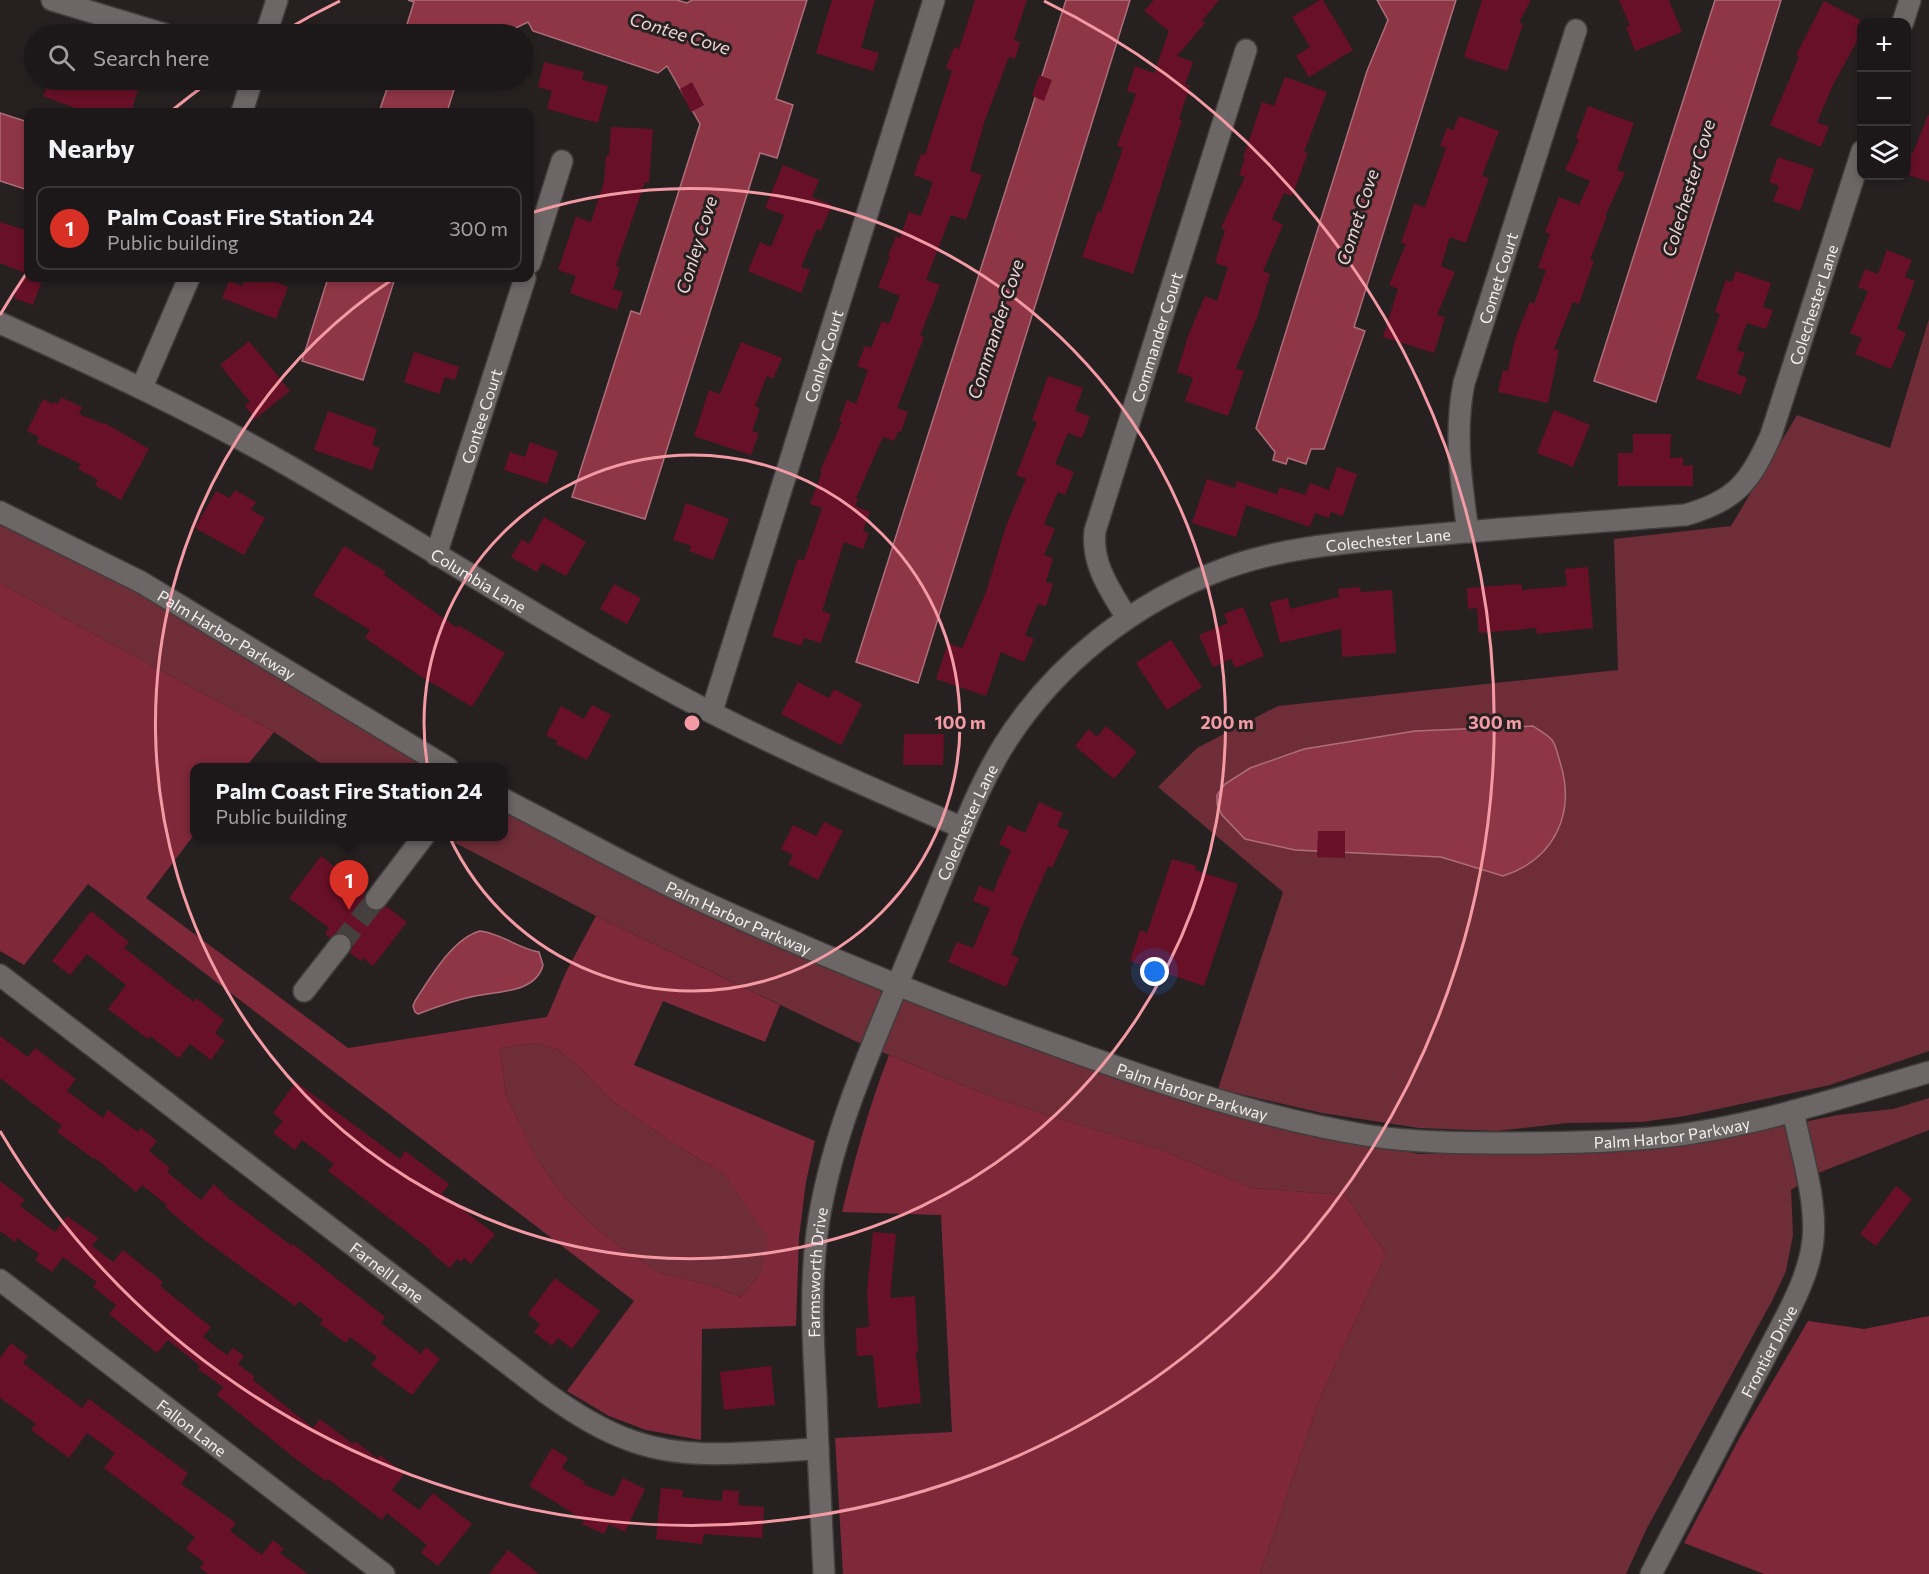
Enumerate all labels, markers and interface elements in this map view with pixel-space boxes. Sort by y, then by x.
water label: Contee Cove [627,7,733,59]
map controls [1857,18,1911,180]
button: + [1857,18,1911,72]
search box [24,24,534,90]
icon: search [45,41,78,74]
text: Search here [93,44,209,71]
button: − [1857,72,1911,126]
water label: Colechester Cove [1657,116,1719,259]
button: layers [1857,126,1911,180]
text: Nearby [48,132,135,163]
water label: Comet Cove [1331,166,1383,268]
water label: Conley Cove [671,193,721,297]
text: Palm Coast Fire Station 24 [107,203,374,230]
text: 1 [65,216,74,240]
text: 300 m [449,216,508,240]
street label: Comet Court [1474,229,1521,326]
text: Public building [107,230,239,254]
street label: Colechester Lane [1785,242,1841,367]
water label: Commander Cove [962,256,1028,402]
street label: Commander Court [1127,269,1185,405]
street label: Conley Court [800,307,846,404]
street label: Contee Court [457,366,505,466]
street label: Colechester Lane [1325,524,1451,555]
street label: Columbia Lane [428,544,530,616]
street label: Palm Harbor Parkway [155,585,299,683]
text: 100 m [934,711,986,733]
text: 200 m [1200,711,1254,733]
text: 300 m [1468,711,1522,733]
centre of rings [682,713,702,733]
street label: Colechester Lane [932,760,1001,883]
popup [190,763,508,841]
text: Palm Coast Fire Station 24 [215,777,483,804]
text: Public building [215,804,347,828]
pin: 1 [330,860,368,910]
street label: Palm Harbor Parkway [663,876,815,958]
your location [1140,957,1169,986]
street label: Palm Harbor Parkway [1114,1058,1270,1123]
street label: Palm Harbor Parkway [1593,1113,1752,1151]
street label: Farmsworth Drive [803,1206,830,1338]
street label: Farnell Lane [347,1237,428,1306]
street label: Frontier Drive [1736,1302,1800,1400]
street label: Fallon Lane [154,1395,231,1460]

